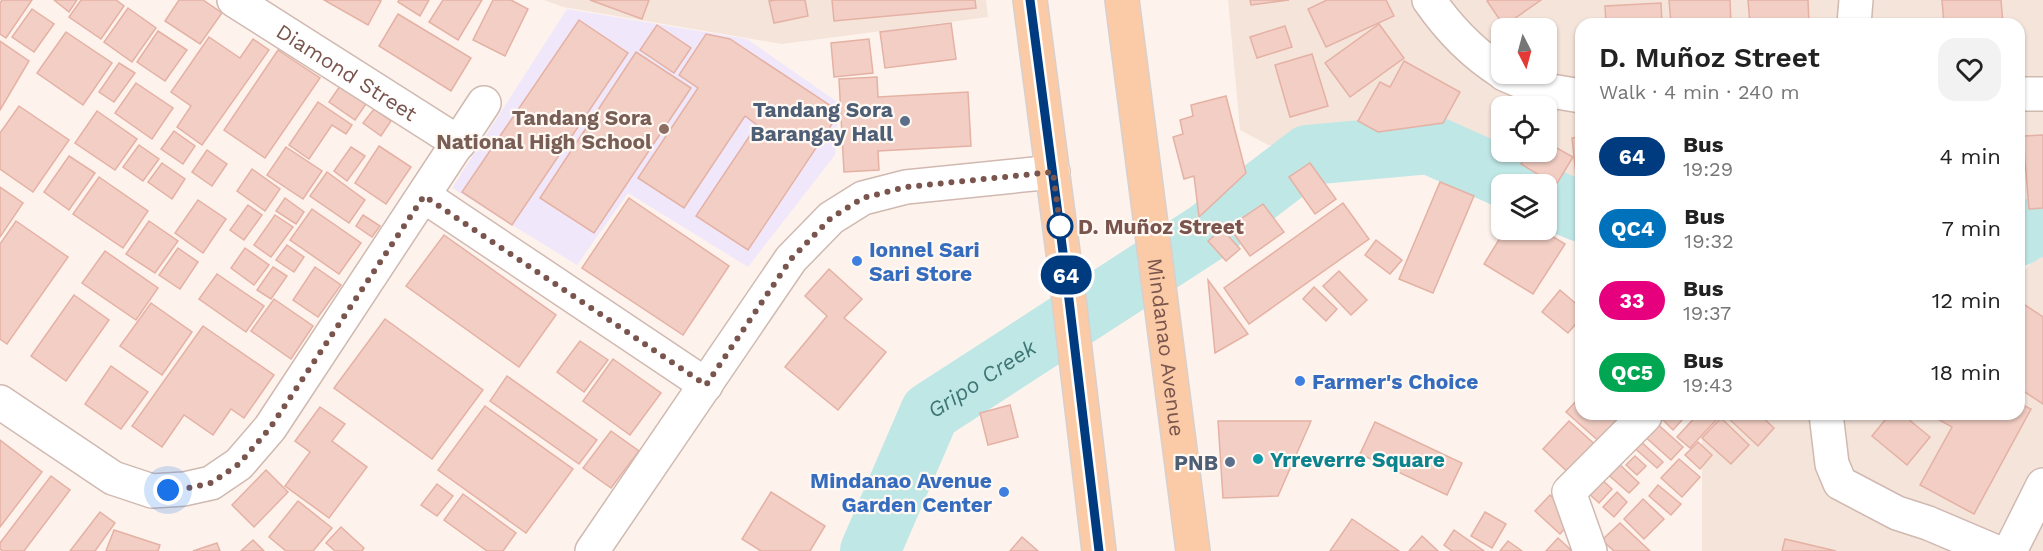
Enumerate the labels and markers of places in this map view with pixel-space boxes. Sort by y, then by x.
place label: Tandang Sora Barangay Hall [750,97,894,146]
place label: Tandang Sora National High School [436,105,653,154]
marker: Tandang Sora Barangay Hall [898,114,912,128]
marker: Tandang Sora National High School [657,122,671,136]
marker: D. Muñoz Street [1047,213,1073,239]
place label: D. Muñoz Street [1078,214,1244,239]
place label: Ionnel Sari Sari Store [869,237,980,286]
marker: Ionnel Sari Sari Store [850,254,864,268]
place label: Farmer's Choice [1312,369,1478,394]
marker: Farmer's Choice [1293,374,1307,388]
place label: Yrreverre Square [1270,447,1445,472]
place label: PNB [1174,450,1218,475]
marker: Yrreverre Square [1251,452,1265,466]
marker: PNB [1223,455,1237,469]
place label: Mindanao Avenue Garden Center [810,468,992,517]
marker: Mindanao Avenue Garden Center [997,485,1011,499]

